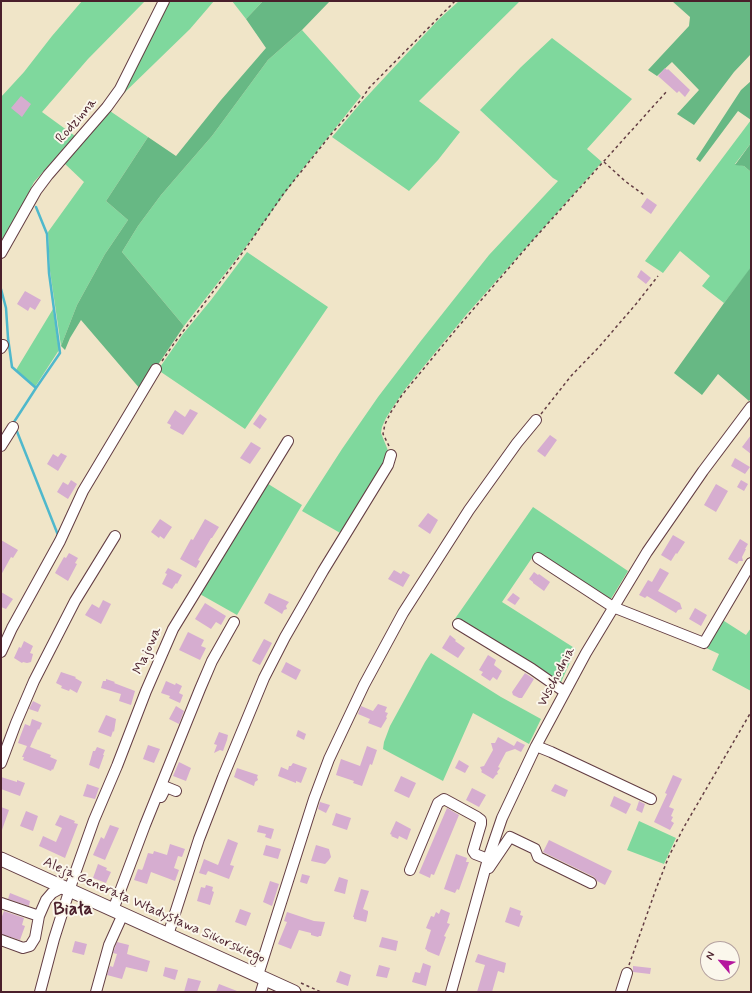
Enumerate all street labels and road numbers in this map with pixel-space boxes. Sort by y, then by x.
street label: Rodzinna [53,95,101,147]
street label: Majowa [130,625,166,677]
street label: Wschodnia [534,645,580,709]
street label: Aleja Generała Władysława Sikorskiego [40,854,268,968]

